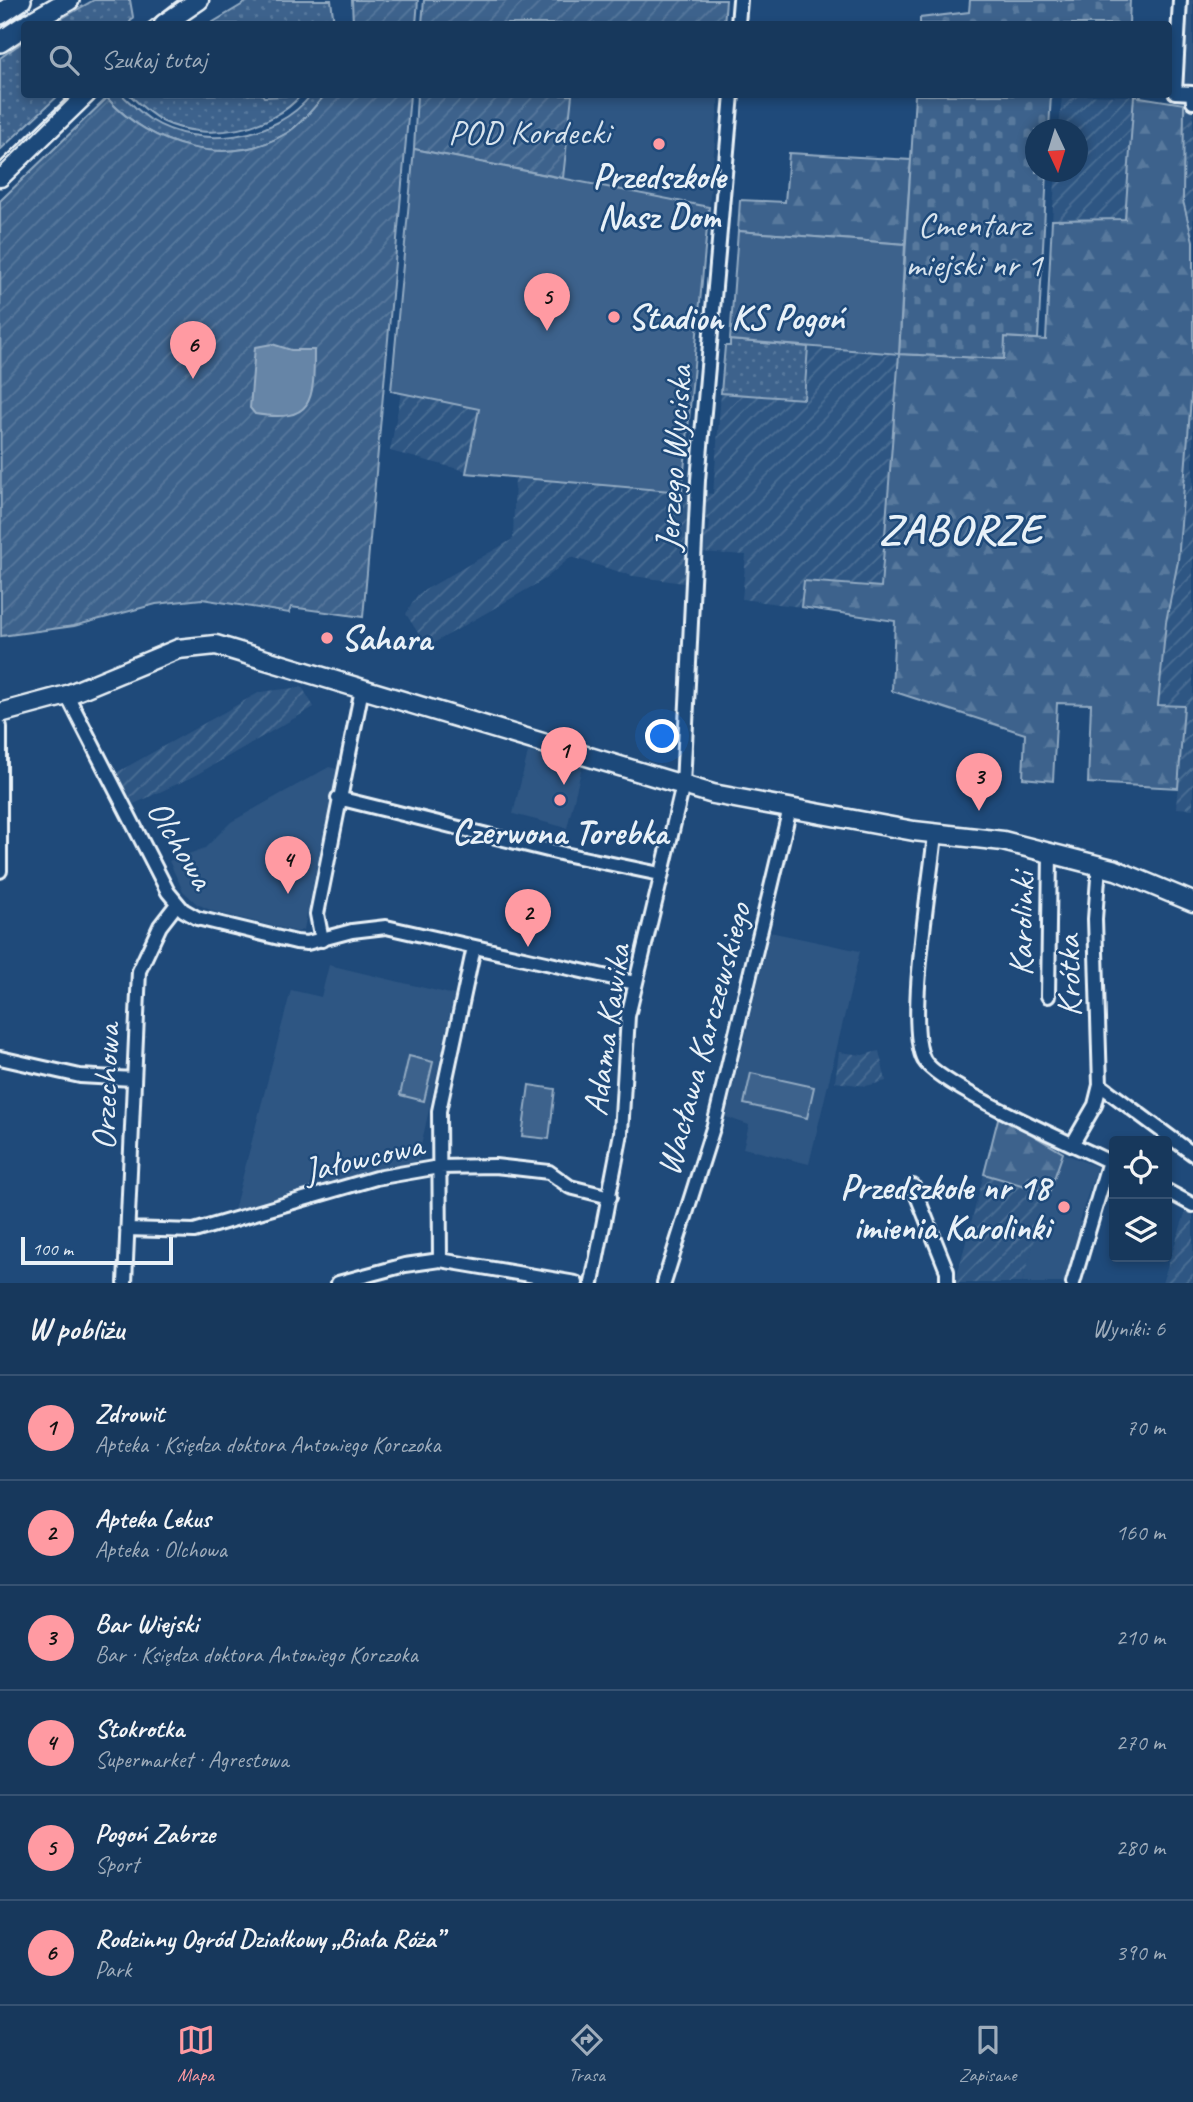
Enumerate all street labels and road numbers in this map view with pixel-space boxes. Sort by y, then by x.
street label: Jerzego Wyciska [644,362,703,554]
street label: Olchowa [136,791,226,899]
street label: Karolinki [998,867,1045,976]
street label: Wacława Karczewskiego [645,896,762,1180]
street label: Krótka [1045,932,1092,1017]
street label: Adama Kawika [572,940,641,1119]
street label: Orzechowa [81,1020,130,1151]
street label: Jałowcowa [297,1121,430,1193]

